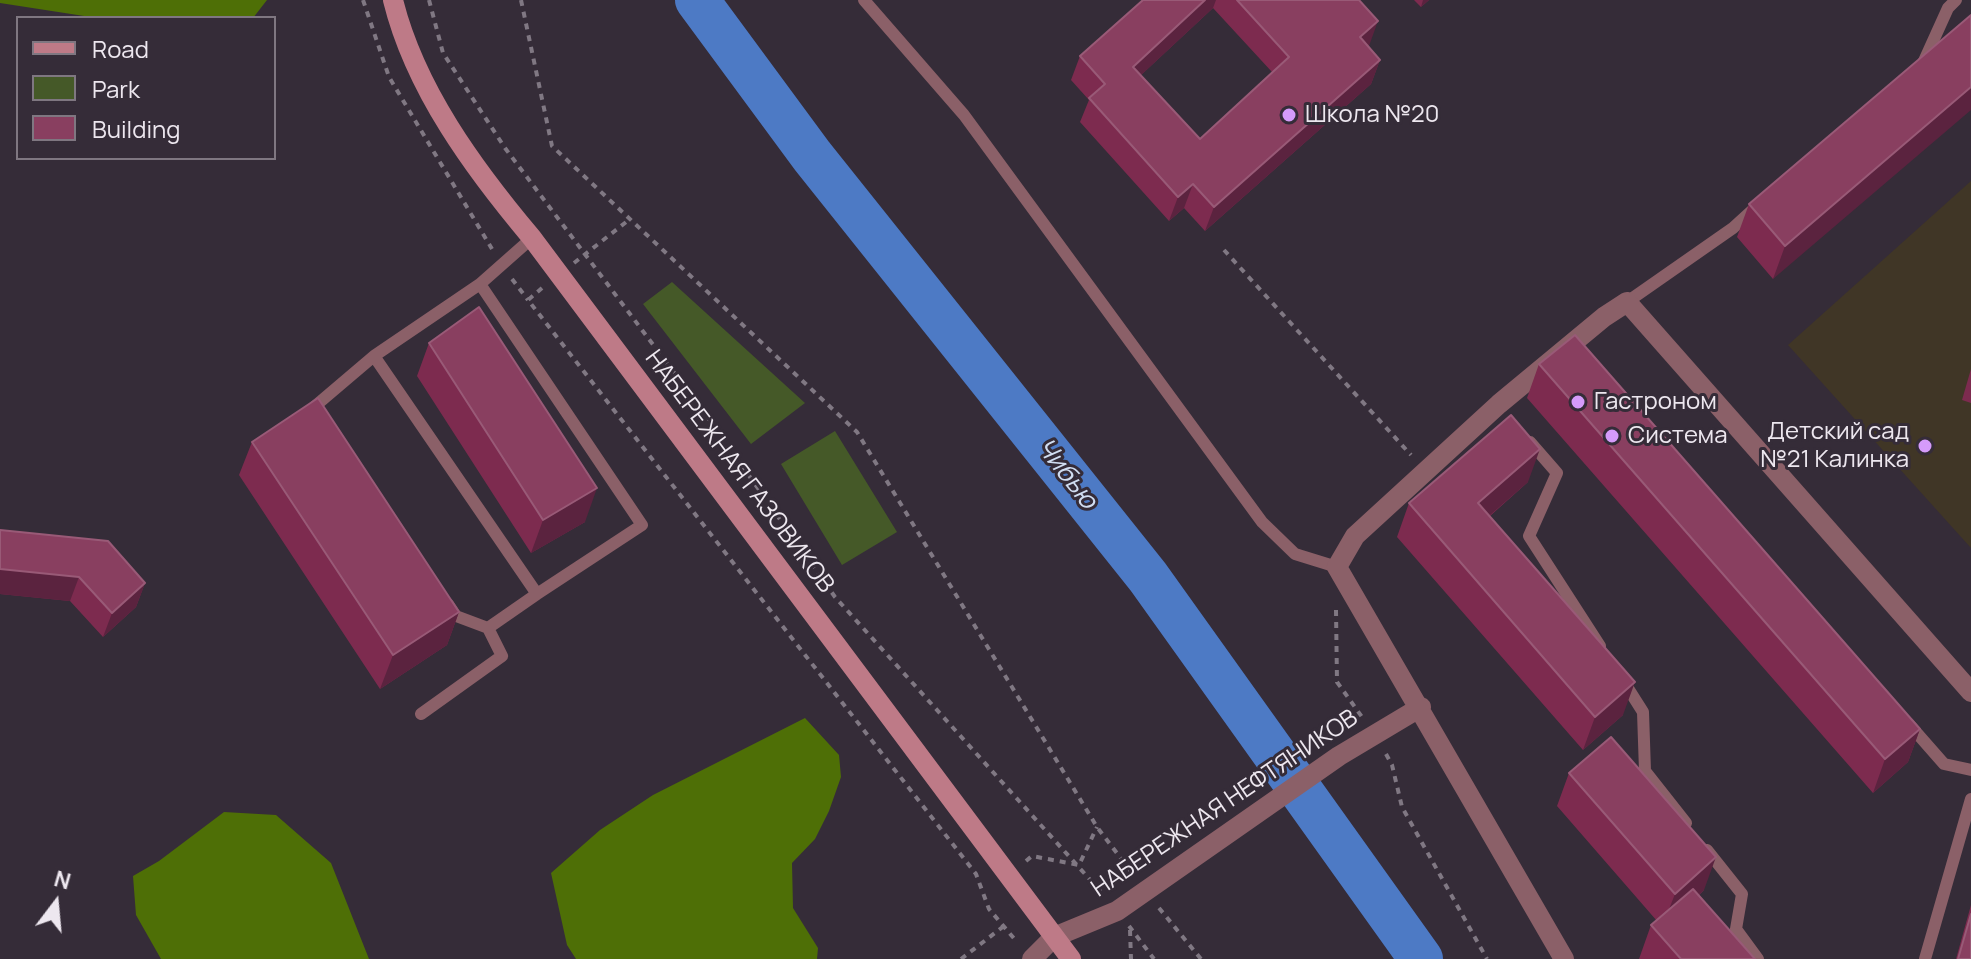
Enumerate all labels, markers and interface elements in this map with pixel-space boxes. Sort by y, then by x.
legend [16,16,276,160]
text: Road [92,32,149,65]
text: Park [92,72,140,105]
place label: Школа №20 [1305,101,1439,129]
marker: Школа №20 [1280,106,1298,124]
text: Building [92,112,180,145]
street label: НАБЕРЕЖНАЯ ГАЗОВИКОВ [638,345,840,599]
place label: Гастроном [1594,388,1717,416]
marker: Гастроном [1569,393,1587,411]
place label: Детский сад №21 Калинка [1760,418,1909,474]
place label: Система [1628,422,1728,450]
marker: Система [1603,427,1621,445]
water label: Чибью [1029,433,1103,515]
marker: Детский сад №21 Калинка [1916,437,1934,455]
street label: НАБЕРЕЖНАЯ НЕФТЯНИКОВ [1086,704,1364,904]
north arrow [16,863,96,943]
text: N [51,863,74,897]

